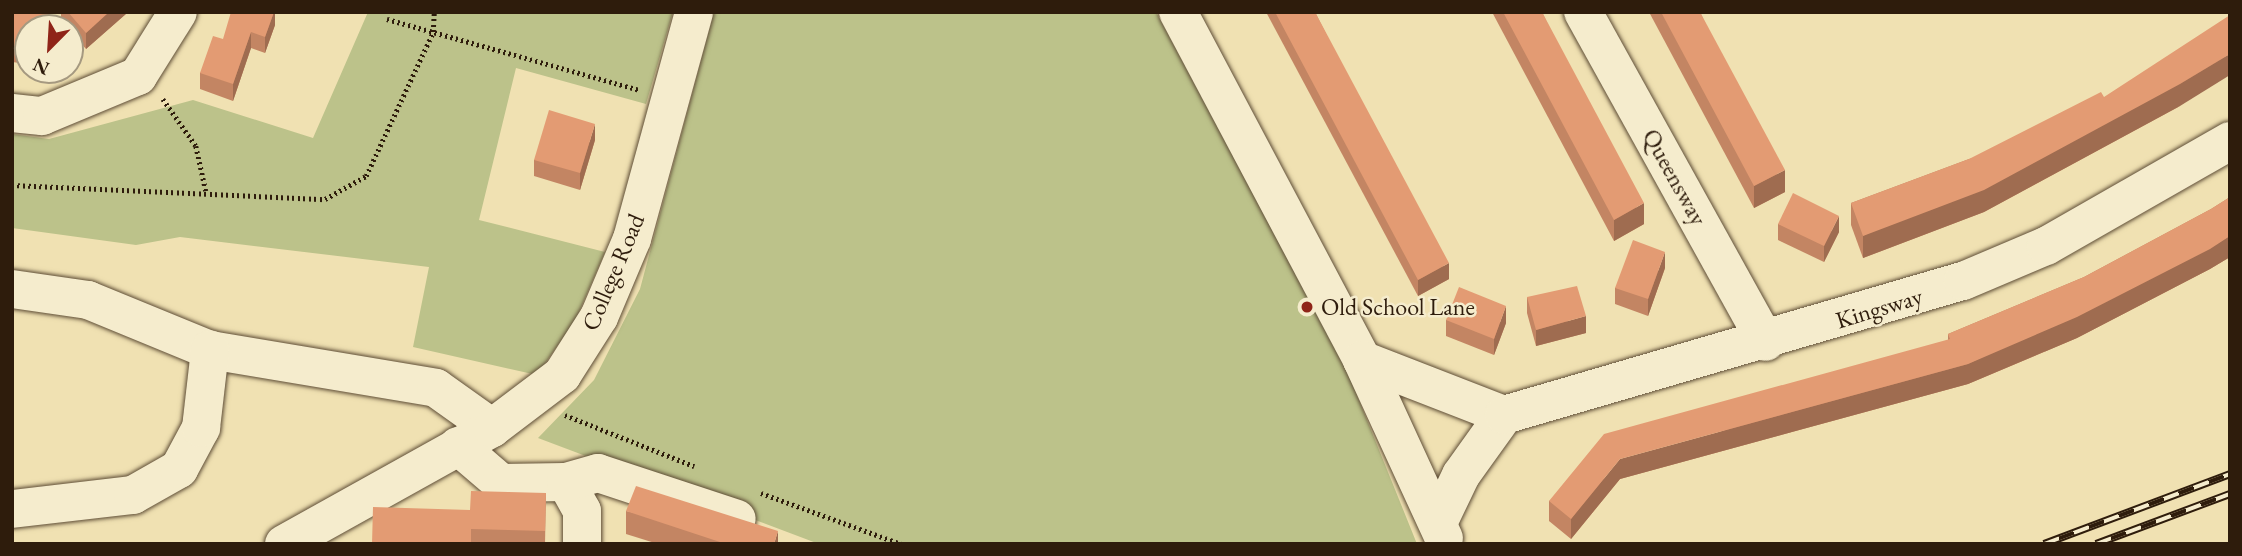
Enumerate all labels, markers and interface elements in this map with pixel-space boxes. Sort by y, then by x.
north arrow [14,14,84,84]
text: N [29,52,53,81]
street label: Queensway [1637,124,1713,230]
street label: College Road [575,209,651,335]
street label: Kingsway [1832,281,1926,335]
place label: Old School Lane [1321,293,1475,321]
marker: Old School Lane [1299,299,1315,315]

